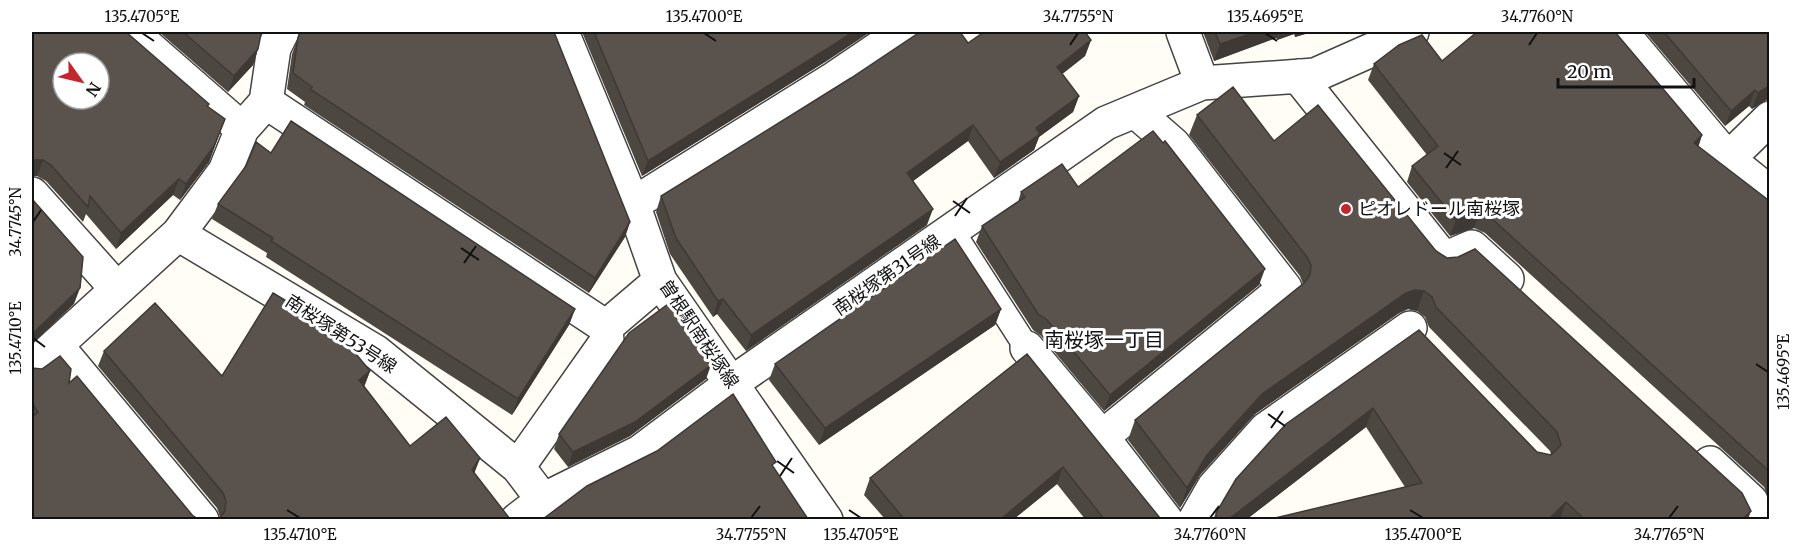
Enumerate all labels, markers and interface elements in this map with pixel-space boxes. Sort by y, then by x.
text: 135.4705°E [105,7,180,26]
text: 135.4700°E [666,7,743,26]
text: 34.7755°N [1043,7,1114,26]
text: 135.4695°E [1227,7,1304,26]
text: 34.7760°N [1501,7,1574,26]
north arrow [51,51,111,111]
scale bar [1558,51,1694,89]
text: 20 m [1567,60,1611,83]
text: N [81,79,105,101]
text: 34.7745°N [6,187,25,257]
place label: ピオレドール南桜塚 [1358,197,1520,220]
marker: ピオレドール南桜塚 [1339,202,1353,216]
street label: 南桜塚第31号線 [829,229,945,320]
street label: 曽根駅南桜塚線 [655,275,744,392]
street label: 南桜塚第53号線 [281,289,401,378]
text: 135.4710°E [6,301,25,374]
district label: 南桜塚一丁目 [1044,327,1164,352]
text: 135.4695°E [1774,333,1793,410]
text: 135.4710°E [264,525,337,544]
text: 34.7755°N [716,525,787,544]
text: 135.4705°E [824,525,899,544]
text: 34.7760°N [1174,525,1247,544]
text: 135.4700°E [1385,525,1462,544]
text: 34.7765°N [1634,525,1705,544]

